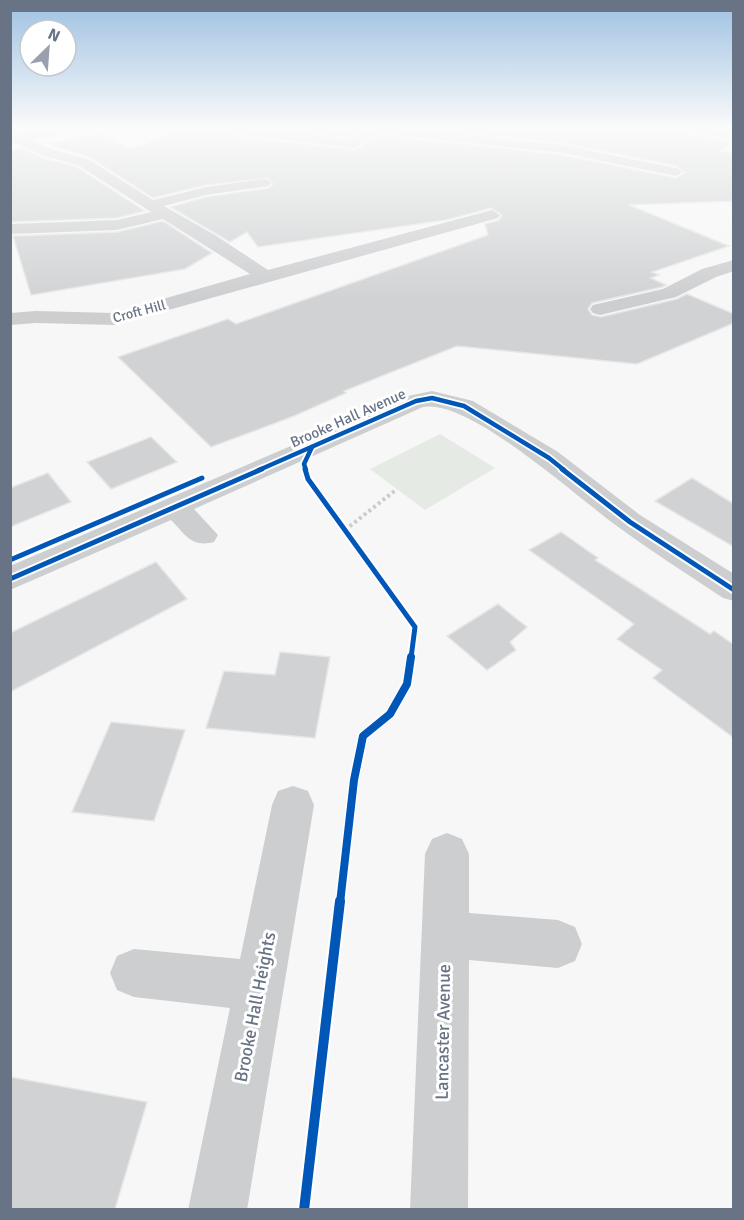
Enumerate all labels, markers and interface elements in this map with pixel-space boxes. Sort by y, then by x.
north arrow [18,18,78,78]
text: N [45,24,63,47]
street label: Croft Hill [111,296,167,327]
street label: Brooke Hall Avenue [288,384,408,452]
street label: Brooke Hall Heights [230,930,280,1084]
street label: Lancaster Avenue [431,964,455,1100]

